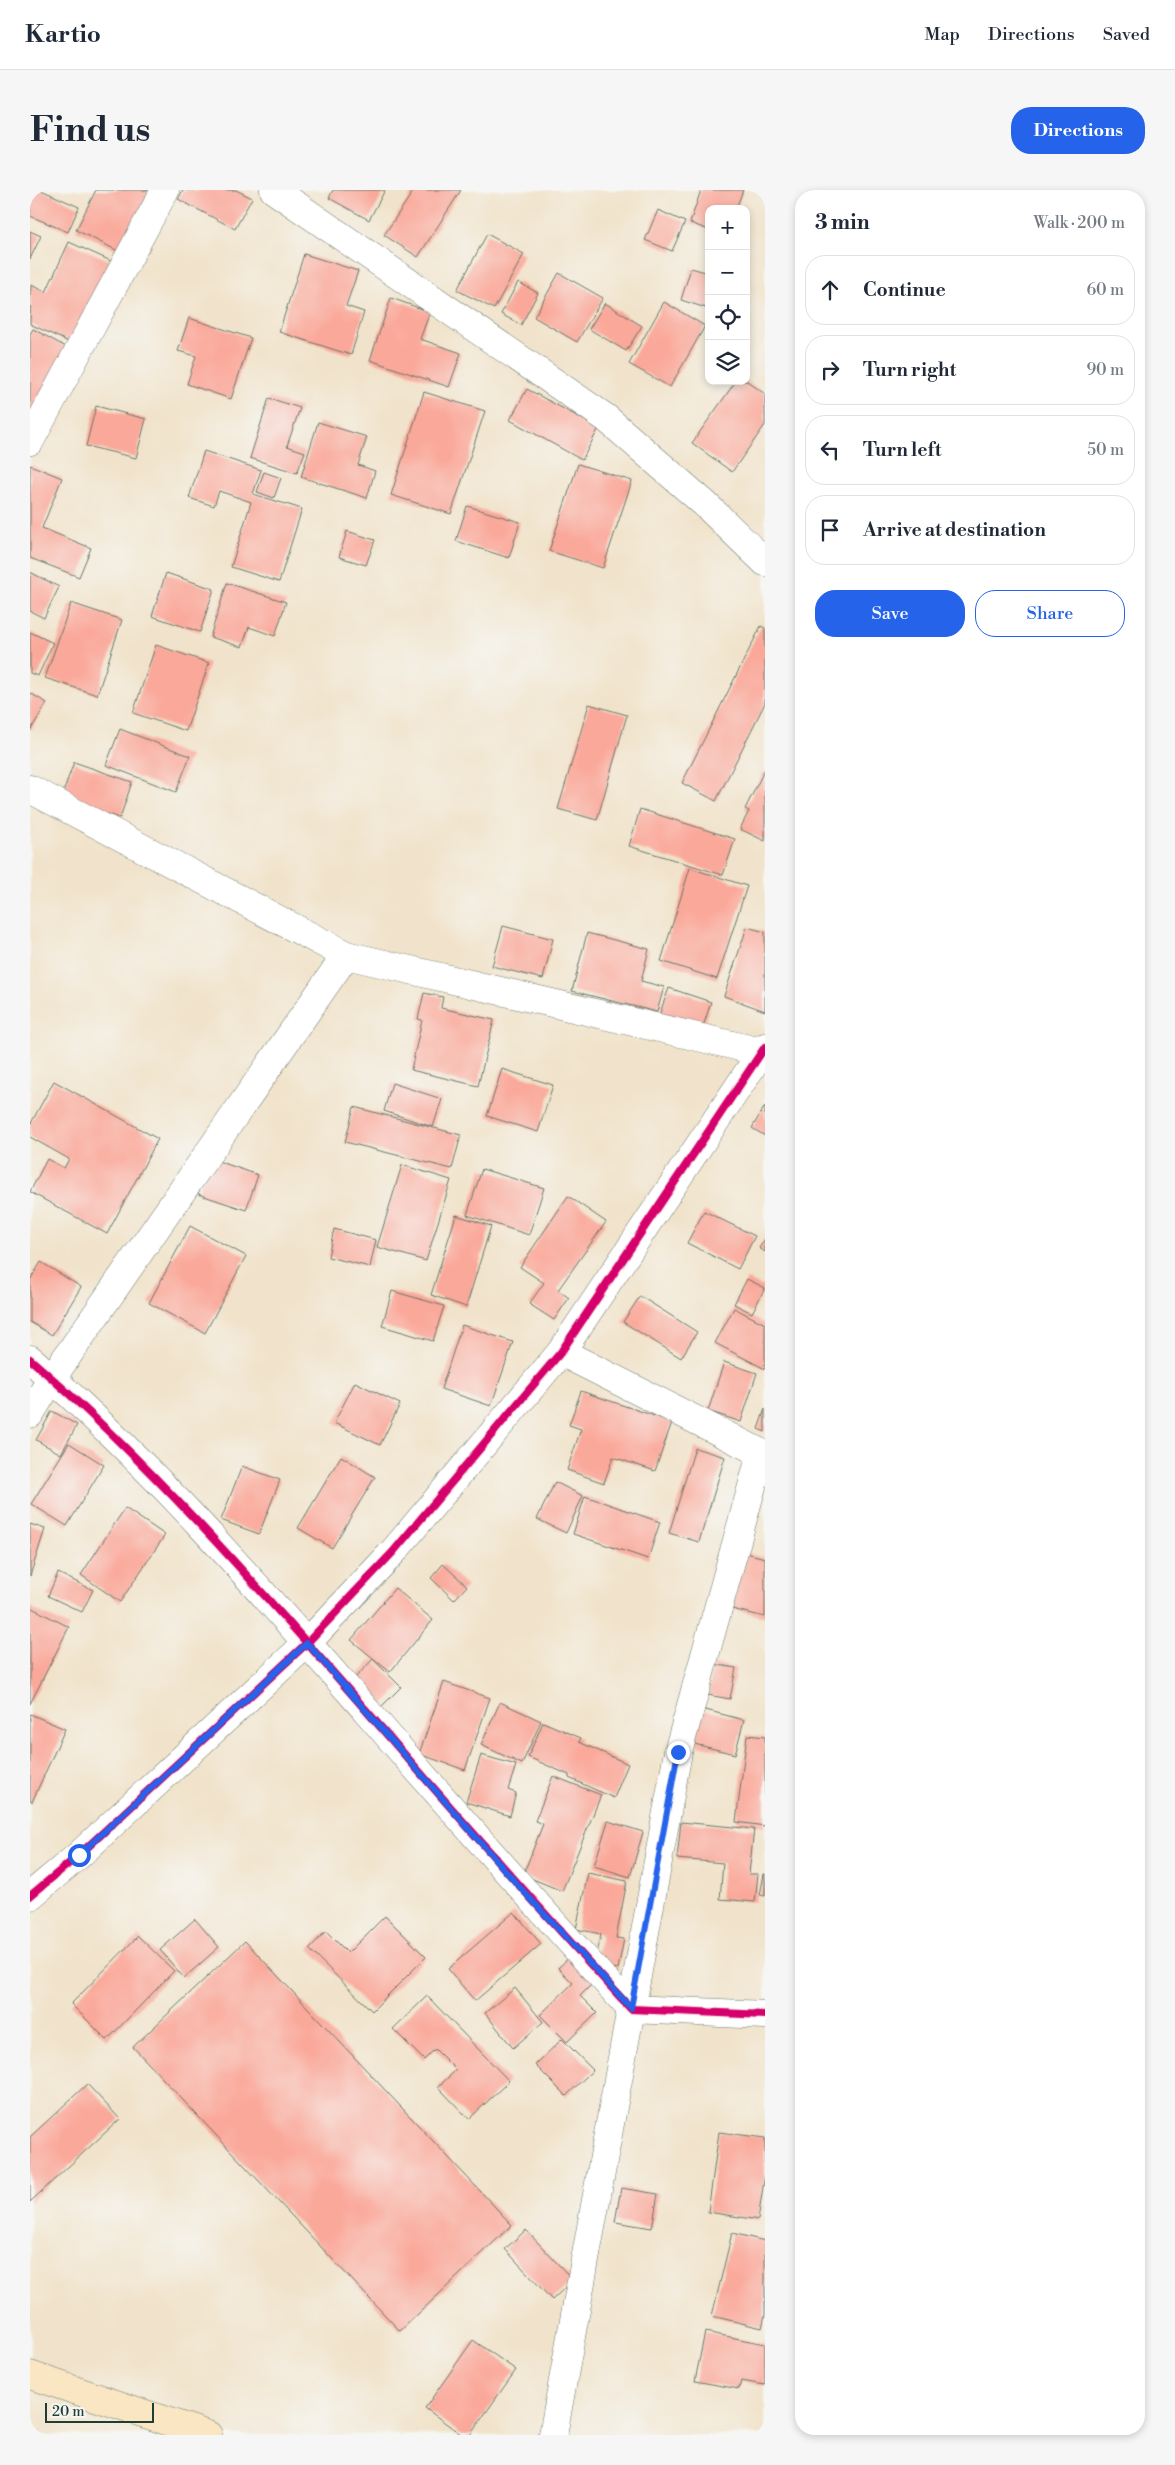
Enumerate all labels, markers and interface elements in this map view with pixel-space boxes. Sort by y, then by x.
text: Kartio [25,20,101,50]
text: Map [924,23,960,46]
text: Directions [988,23,1075,46]
text: Saved [1103,23,1150,46]
button: Directions [1011,107,1145,154]
text: Find us [30,109,150,152]
map controls [705,205,750,385]
button: + [705,205,750,250]
text: 3 min [815,210,870,236]
text: Walk · 200 m [1033,213,1125,233]
button: − [705,250,750,295]
icon: ahead [816,276,844,304]
text: Continue [863,278,946,302]
text: 60 m [1086,280,1124,300]
button: locate [705,295,750,340]
button: layers [705,340,750,385]
icon: right [816,356,844,384]
text: Turn right [863,358,956,382]
text: 90 m [1086,360,1124,380]
icon: left [816,436,844,464]
text: Turn left [863,438,942,462]
text: 50 m [1087,440,1124,460]
icon: arrive [816,516,844,544]
text: Arrive at destination [863,518,1046,542]
button: Save [815,590,965,637]
button: Share [975,590,1125,637]
route end [667,1741,690,1764]
route start [68,1844,91,1867]
scale bar [45,2400,154,2423]
text: 20 m [52,2403,84,2421]

